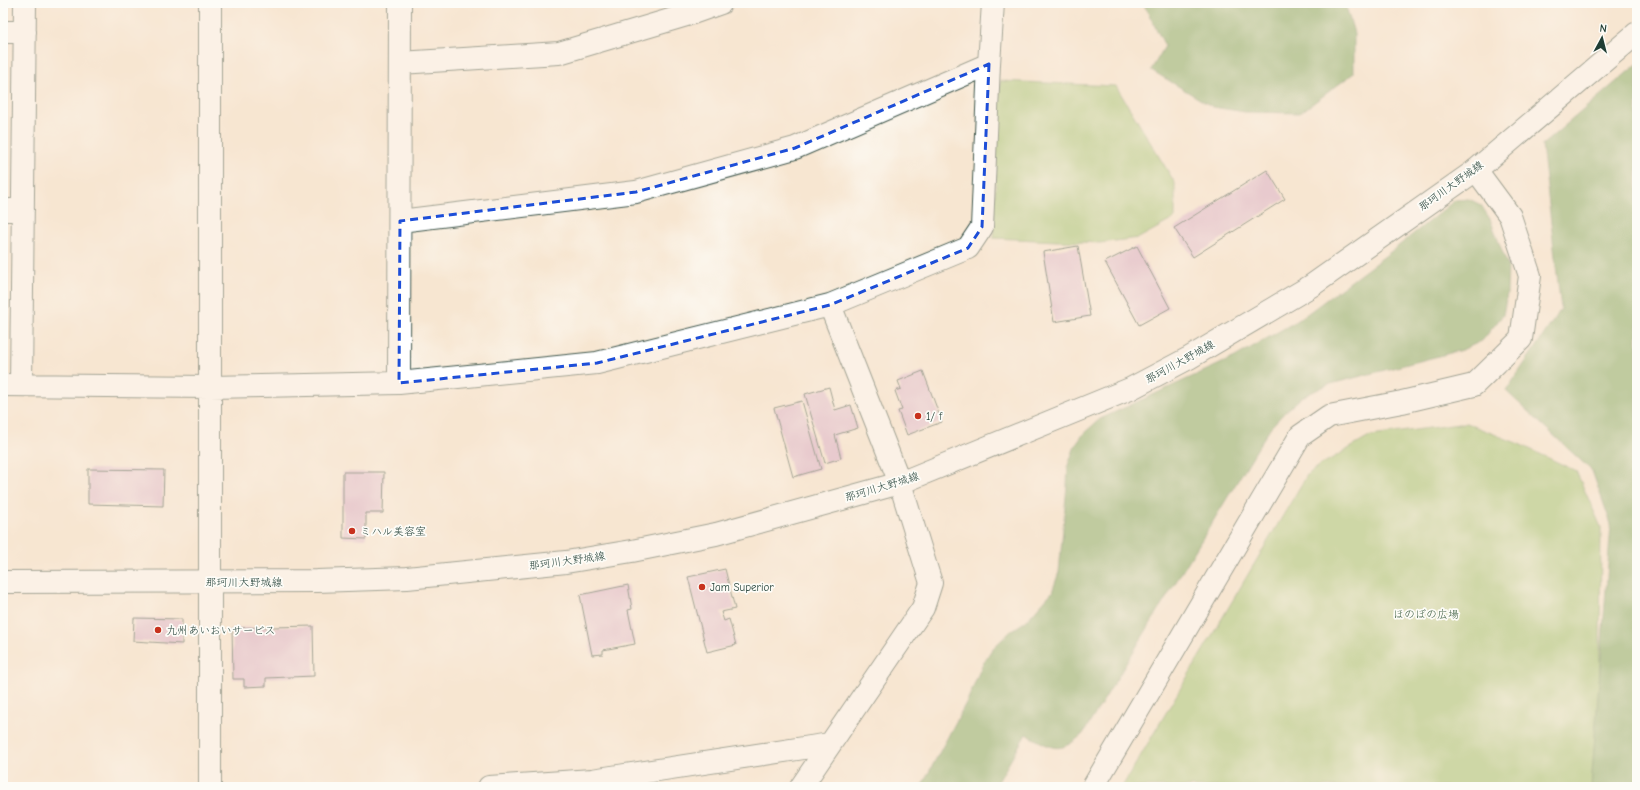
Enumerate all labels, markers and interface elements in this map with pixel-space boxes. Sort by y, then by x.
north arrow [1582,18,1622,58]
text: N [1599,22,1608,35]
street label: 那珂川大野城線 [1416,158,1486,214]
street label: 那珂川大野城線 [1143,338,1217,386]
place label: 1/ｆ [926,410,946,423]
marker: 1/ｆ [913,411,923,421]
street label: 那珂川大野城線 [843,470,921,504]
place label: ミハル美容室 [360,525,426,538]
marker: ミハル美容室 [347,526,357,536]
street label: 那珂川大野城線 [528,549,606,573]
street label: 那珂川大野城線 [206,576,283,589]
place label: Jam Superior [710,581,774,594]
marker: Jam Superior [697,582,707,592]
park label: ほのぼの広場 [1393,608,1459,621]
place label: 九州あいおいサービス [166,624,276,637]
marker: 九州あいおいサービス [153,625,163,635]

